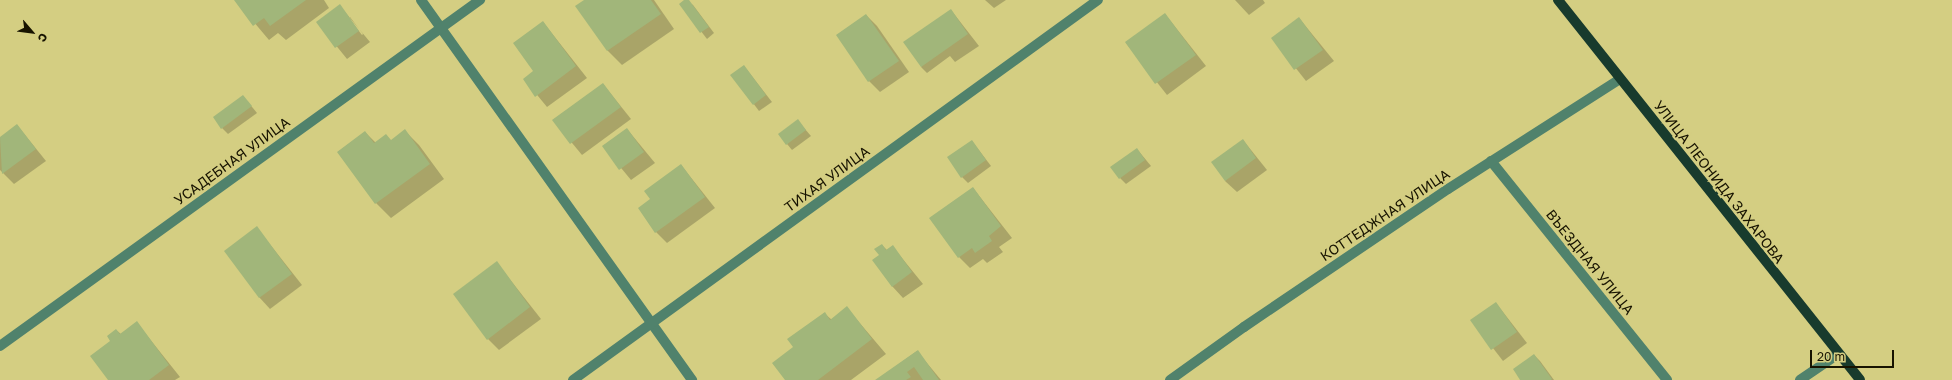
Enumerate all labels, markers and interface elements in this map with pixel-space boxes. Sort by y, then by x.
north arrow [12,12,52,52]
text: С [35,31,51,44]
street label: УЛИЦА ЛЕОНИДА ЗАХАРОВА [1650,97,1788,267]
street label: УСАДЕБНАЯ УЛИЦА [171,113,293,209]
street label: ТИХАЯ УЛИЦА [781,143,873,215]
street label: КОТТЕДЖНАЯ УЛИЦА [1317,165,1453,265]
street label: ВЪЕЗДНАЯ УЛИЦА [1543,206,1637,318]
scale bar [1812,342,1896,368]
text: 20 m [1817,349,1845,364]

